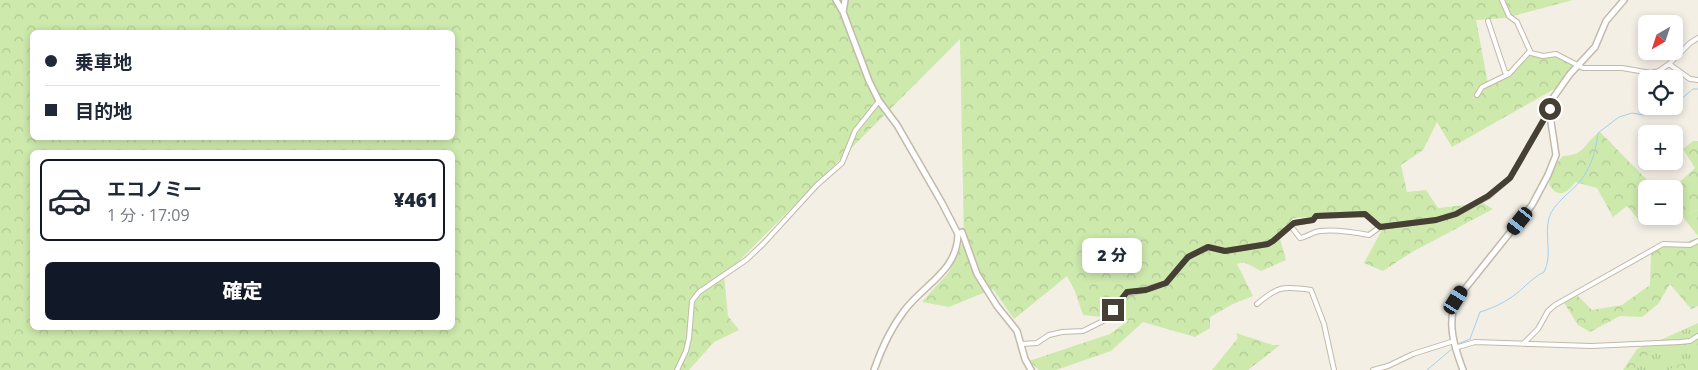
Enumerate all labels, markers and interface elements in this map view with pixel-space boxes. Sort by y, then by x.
north arrow [1638,15,1682,60]
map controls [1638,15,1683,225]
text: 乗車地 [75,49,132,75]
button: locate [1638,70,1683,115]
text: 目的地 [75,98,132,124]
route start [1539,98,1561,120]
button: + [1638,125,1683,170]
text: エコノミー [107,176,202,202]
icon: car [47,178,92,223]
button: − [1638,180,1683,225]
text: ¥461 [393,187,438,213]
text: 1 分 · 17:09 [107,204,190,226]
car [1504,205,1535,237]
callout: 2 分 [1083,238,1143,272]
text: 2 分 [1097,244,1127,266]
button: 確定 [45,262,440,320]
car [1441,283,1470,317]
route end [1102,299,1124,321]

